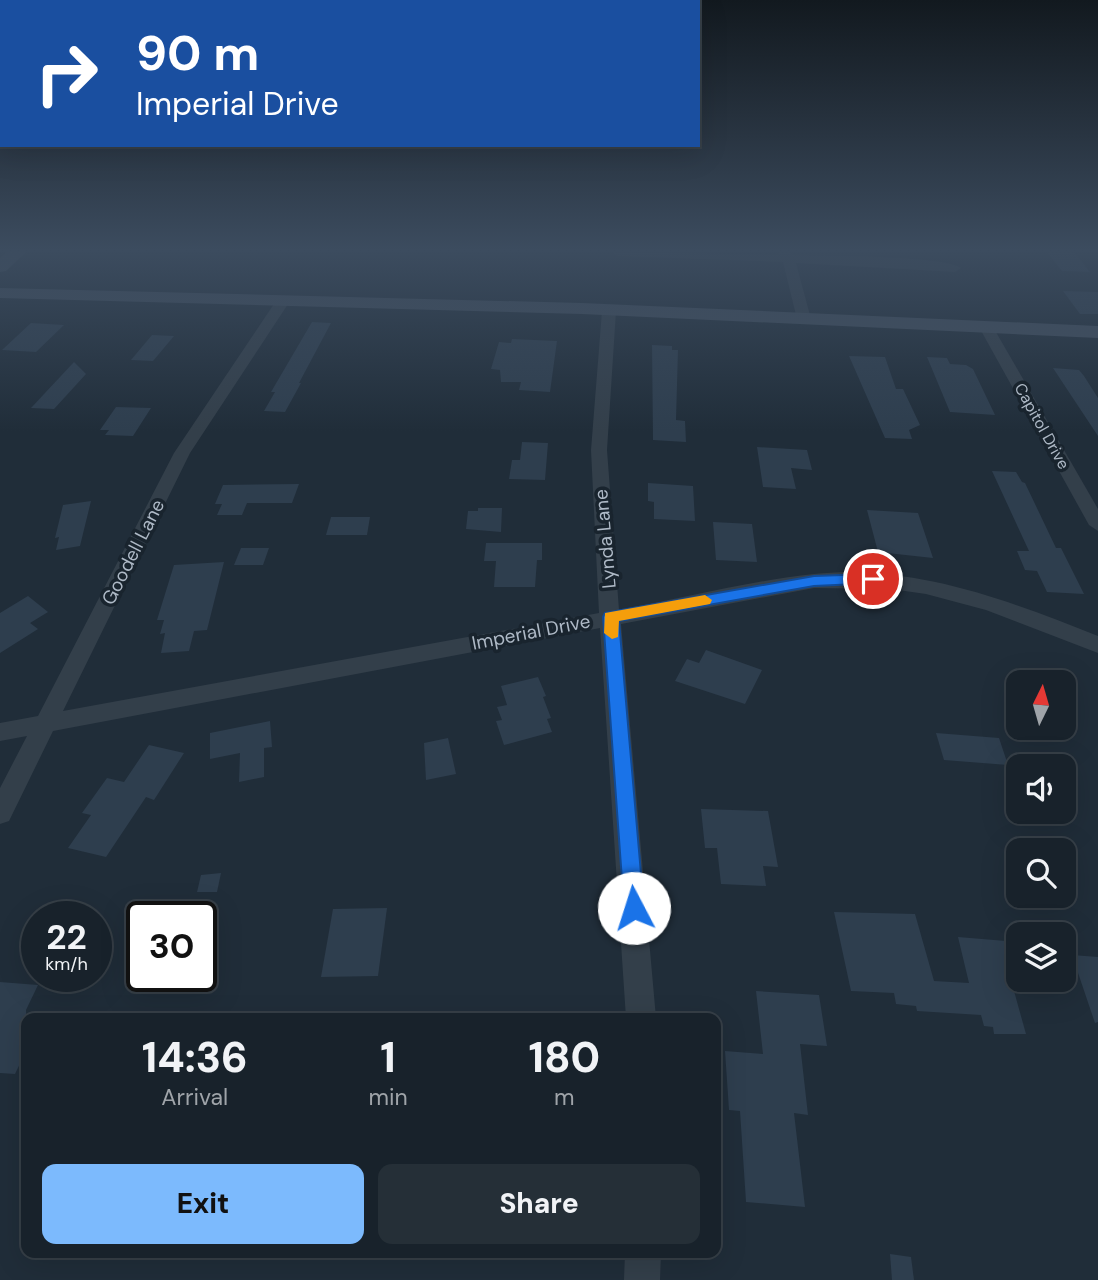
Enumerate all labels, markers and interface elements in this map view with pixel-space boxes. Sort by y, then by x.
text: 90 m [136,21,259,85]
icon: right [21,28,112,119]
text: Imperial Drive [136,83,339,125]
street label: Capitol Drive [1010,379,1074,473]
street label: Lynda Lane [588,488,622,590]
street label: Goodell Lane [96,495,170,609]
pin [843,549,903,609]
icon: arrive [854,560,892,598]
street label: Imperial Drive [470,608,592,656]
north arrow [1006,670,1076,740]
map controls [1006,670,1076,992]
button: sound [1006,754,1076,824]
button: search [1006,838,1076,908]
position arrow [597,871,671,945]
speed limit sign: 30 [126,901,217,992]
text: 22 [46,914,87,960]
button: layers [1006,922,1076,992]
text: km/h [45,952,88,976]
text: 14:36 [142,1030,248,1085]
text: 1 [380,1030,396,1085]
text: 180 [528,1030,600,1085]
text: Arrival [161,1082,228,1112]
text: min [368,1082,408,1112]
text: m [554,1082,575,1112]
button: Exit [42,1164,364,1244]
button: Share [378,1164,700,1244]

